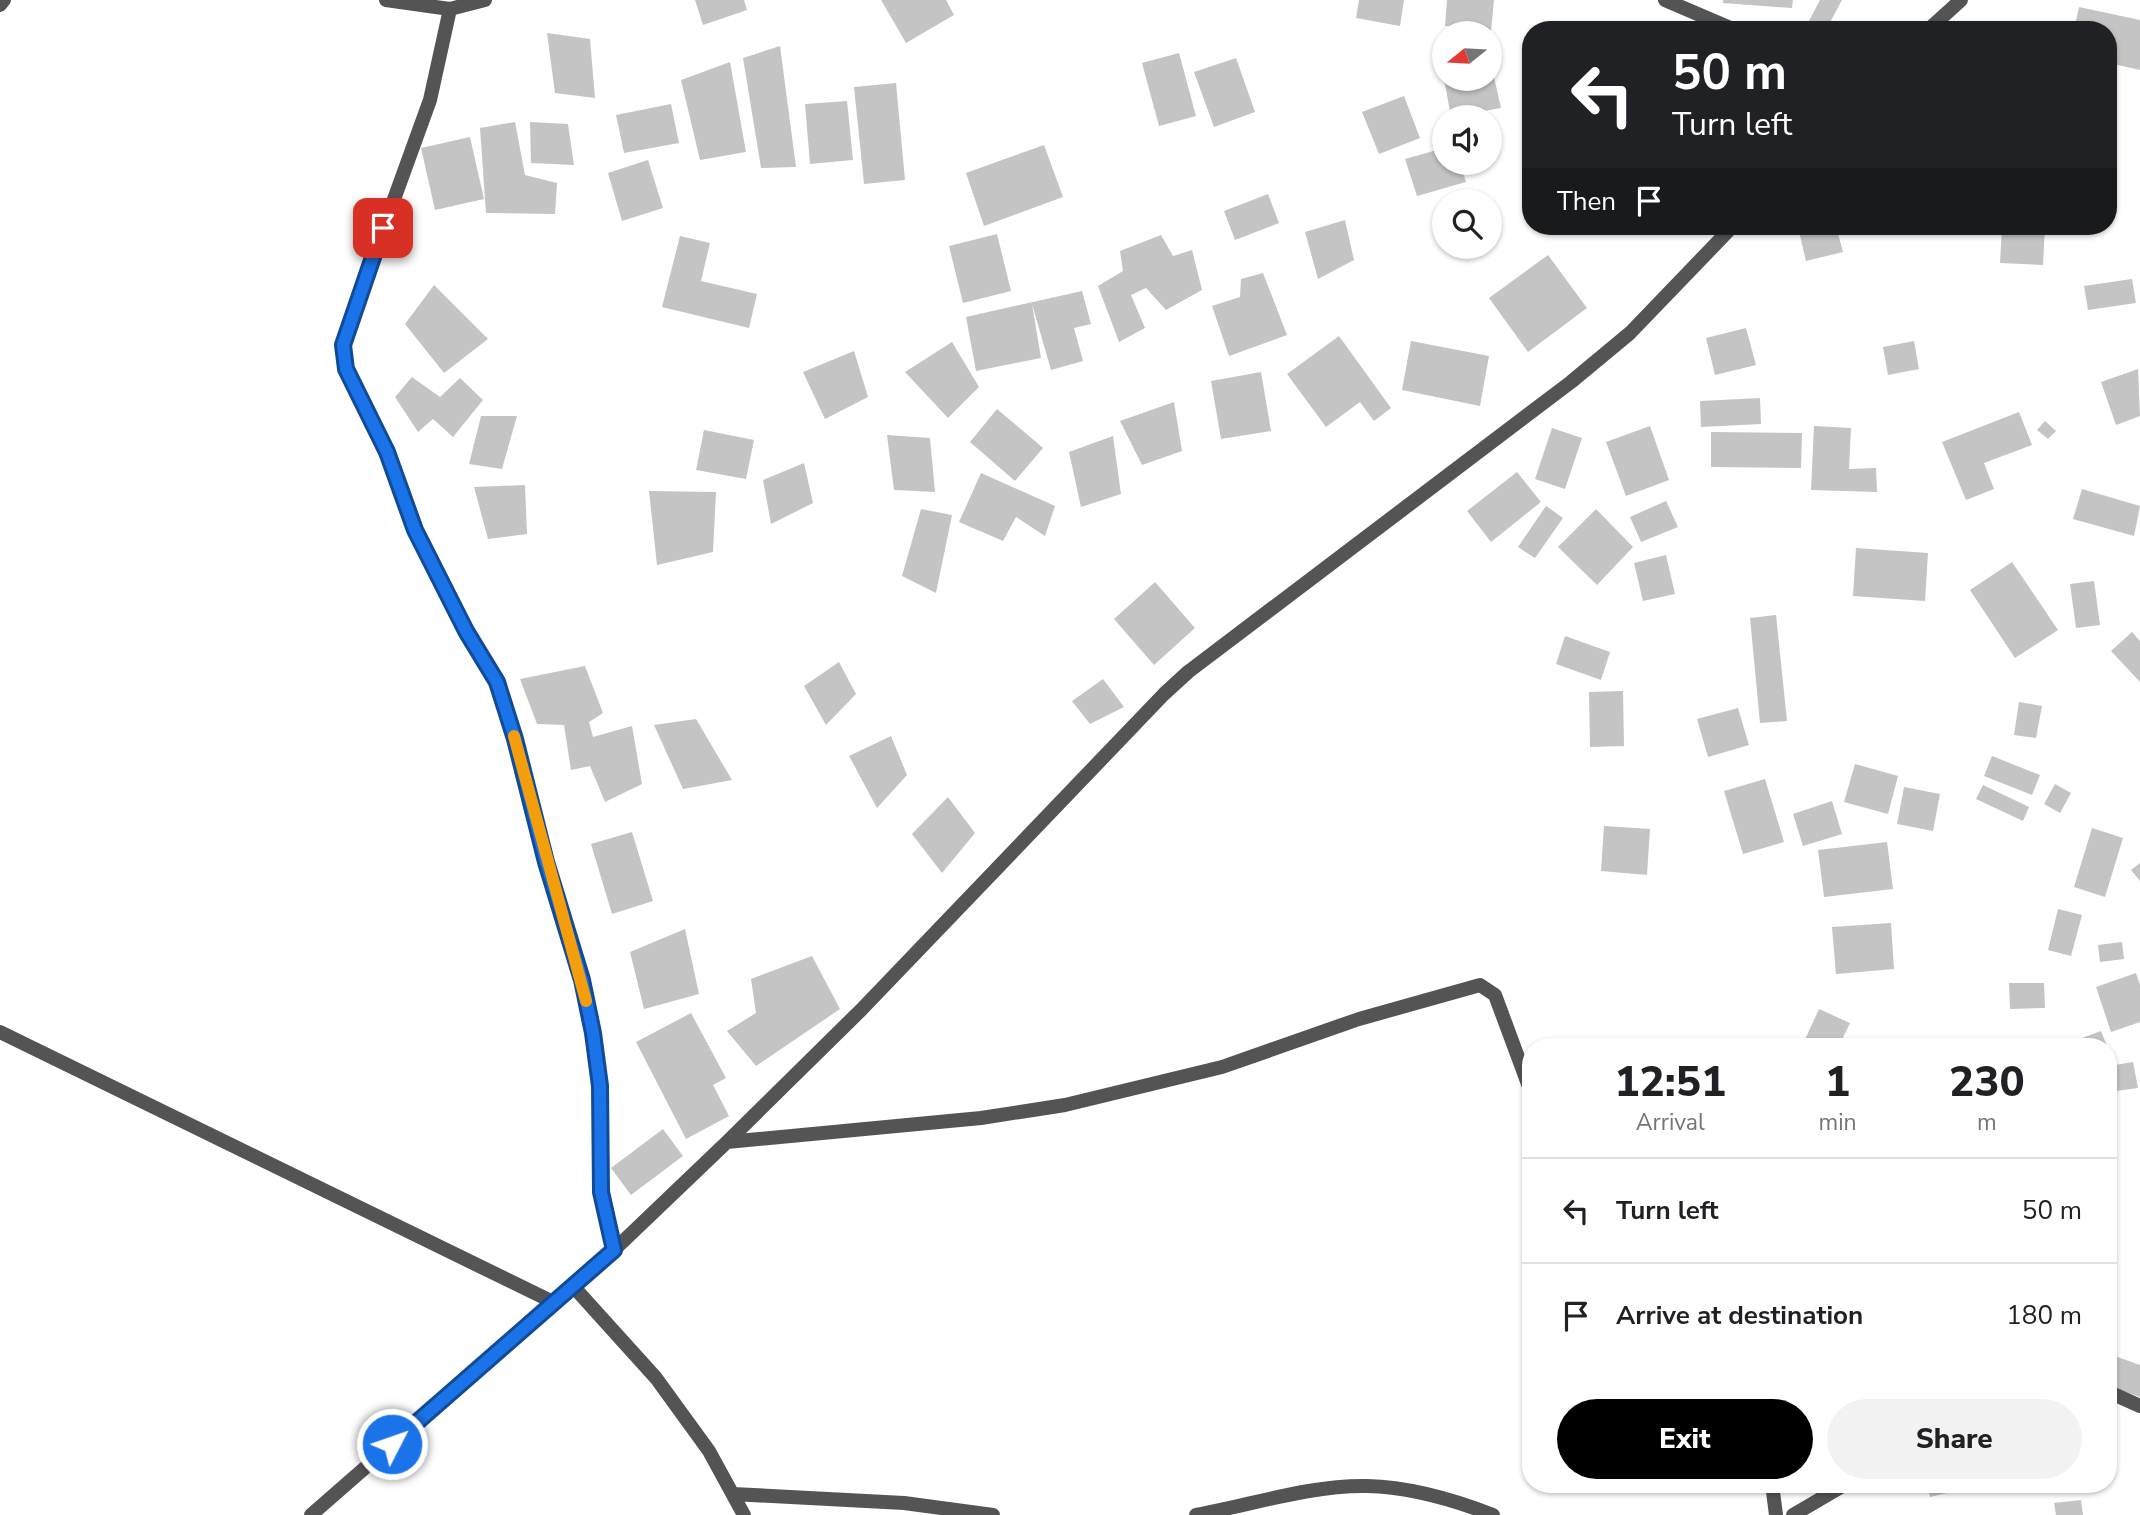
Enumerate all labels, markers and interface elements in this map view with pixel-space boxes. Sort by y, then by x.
north arrow [1432,21,1502,91]
map controls [1432,21,1502,259]
text: 50 m [1672,39,1787,106]
icon: left [1557,49,1648,140]
text: Turn left [1672,103,1792,146]
button: sound [1432,105,1502,175]
icon: arrive [1630,182,1668,220]
text: Then [1557,184,1616,219]
button: search [1432,189,1502,259]
pin [353,198,413,258]
icon: arrive [364,209,402,247]
text: 12:51 [1614,1054,1726,1111]
text: 1 [1825,1054,1850,1111]
text: 230 [1949,1054,2025,1111]
text: Arrival [1636,1107,1705,1138]
text: min [1819,1107,1857,1138]
text: m [1977,1107,1997,1138]
icon: left [1557,1192,1595,1230]
text: Turn left [1616,1193,1719,1228]
text: 50 m [2022,1193,2082,1228]
icon: arrive [1557,1297,1595,1335]
text: Arrive at destination [1616,1298,1863,1333]
text: 180 m [2006,1298,2082,1333]
button: Exit [1557,1399,1813,1479]
button: Share [1827,1399,2082,1479]
position arrow [355,1407,429,1481]

